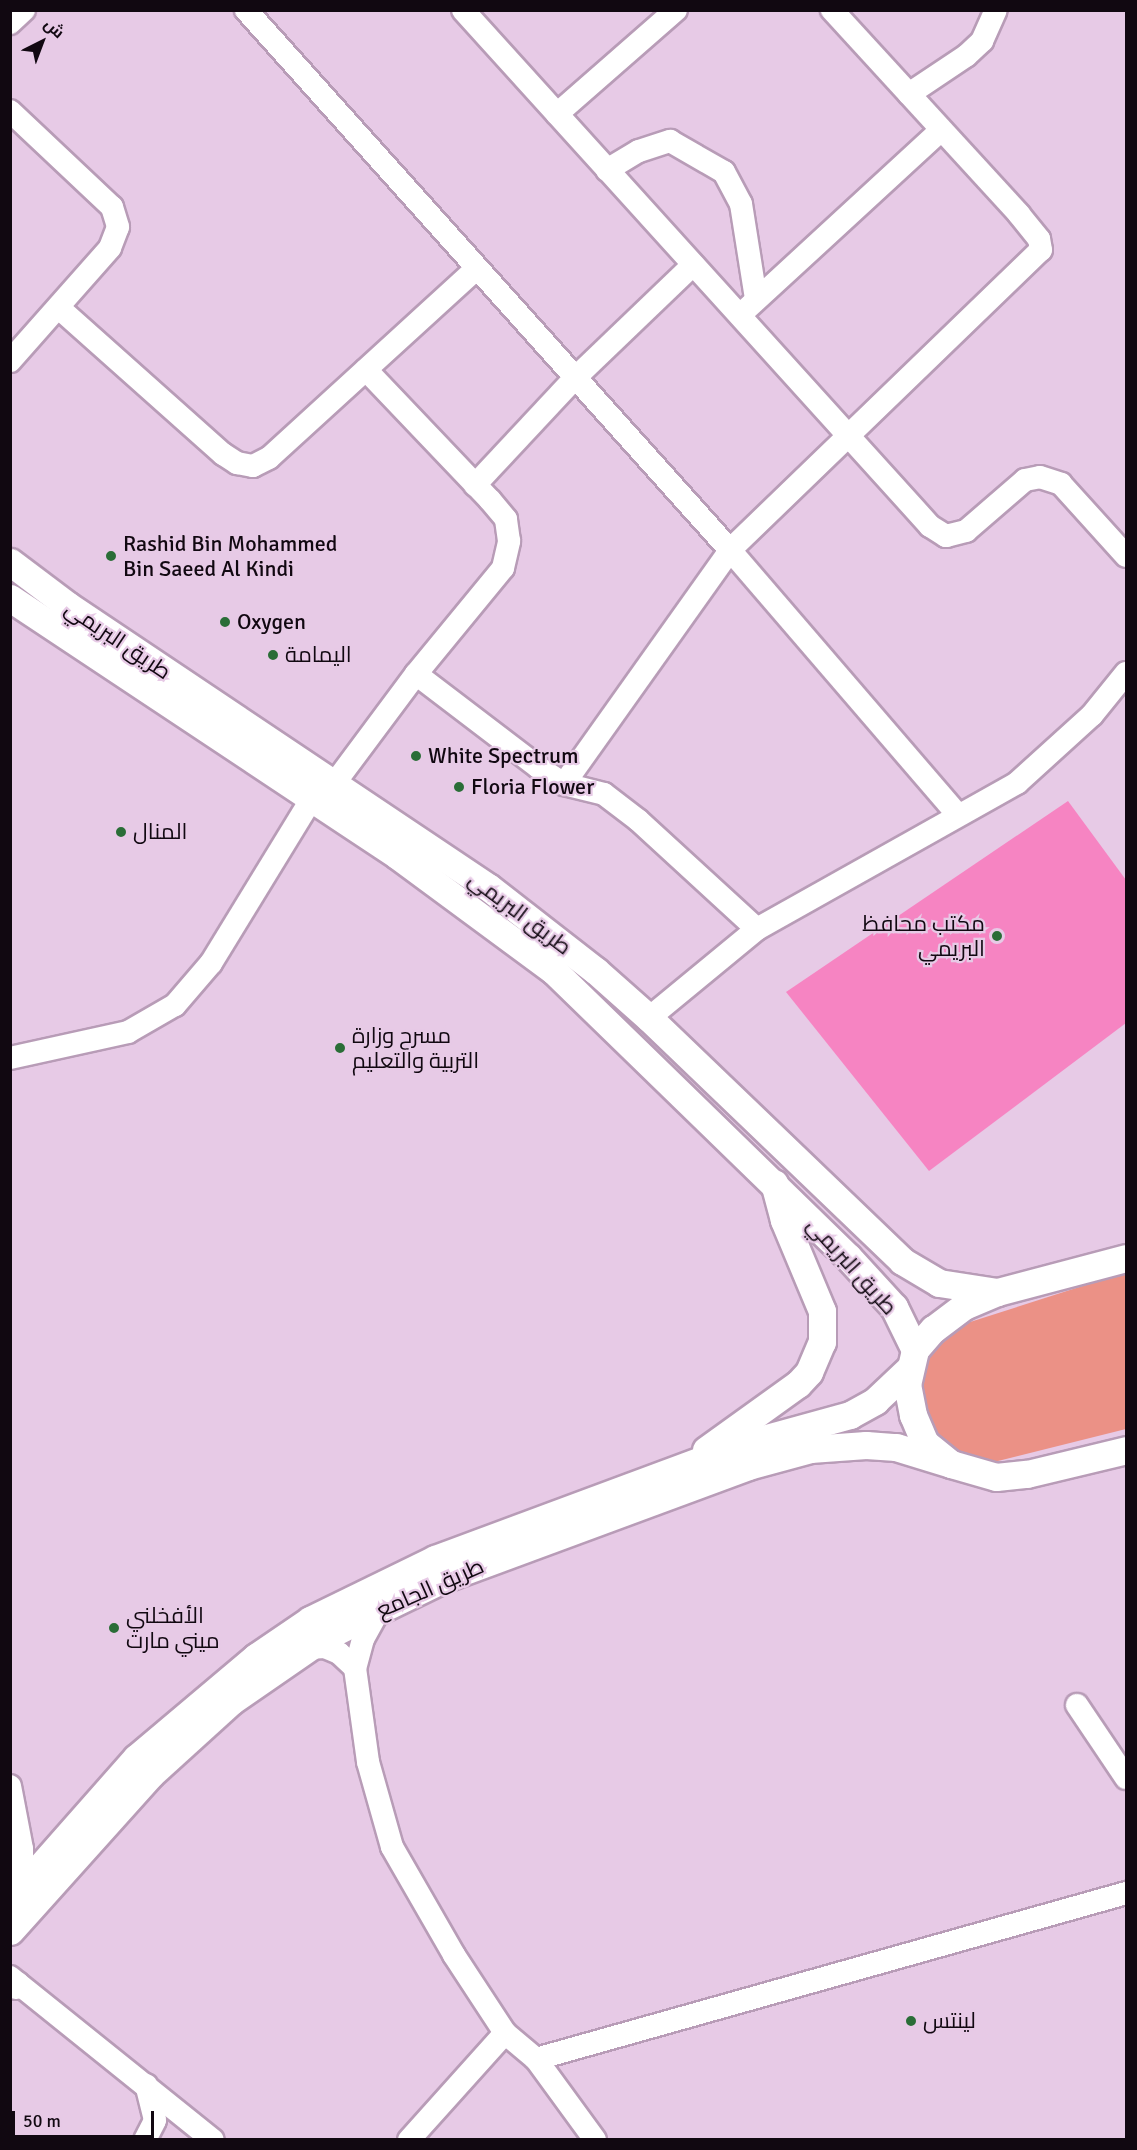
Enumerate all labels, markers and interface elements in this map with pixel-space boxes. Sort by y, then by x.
north arrow [12,12,72,72]
text: ش [40,14,68,43]
place label: Rashid Bin Mohammed Bin Saeed Al Kindi [123,530,337,582]
marker: Rashid Bin Mohammed Bin Saeed Al Kindi [104,549,118,563]
street label: طريق البريمي [60,595,176,685]
place label: Oxygen [237,609,306,635]
marker: Oxygen [218,615,232,629]
place label: اليمامة [285,642,352,668]
marker: اليمامة [266,648,280,662]
place label: White Spectrum [428,743,579,769]
marker: White Spectrum [409,749,423,763]
place label: Floria Flower [471,774,594,800]
marker: Floria Flower [452,780,466,794]
place label: المنال [133,819,187,845]
marker: المنال [114,825,128,839]
street label: طريق البريمي [463,866,577,960]
place label: مكتب محافظ البريمي [862,910,985,962]
marker: مكتب محافظ البريمي [990,929,1004,943]
place label: مسرح وزارة التربية والتعليم [352,1022,479,1074]
marker: مسرح وزارة التربية والتعليم [333,1041,347,1055]
street label: طريق البريمي [801,1212,903,1320]
street label: طريق الجامع [372,1553,488,1623]
place label: الأفخلني ميني مارت [126,1602,220,1654]
marker: الأفخلني ميني مارت [107,1621,121,1635]
place label: لينتس [923,2008,976,2034]
marker: لينتس [904,2014,918,2028]
scale bar [15,2099,158,2137]
text: 50 m [23,2110,61,2132]

